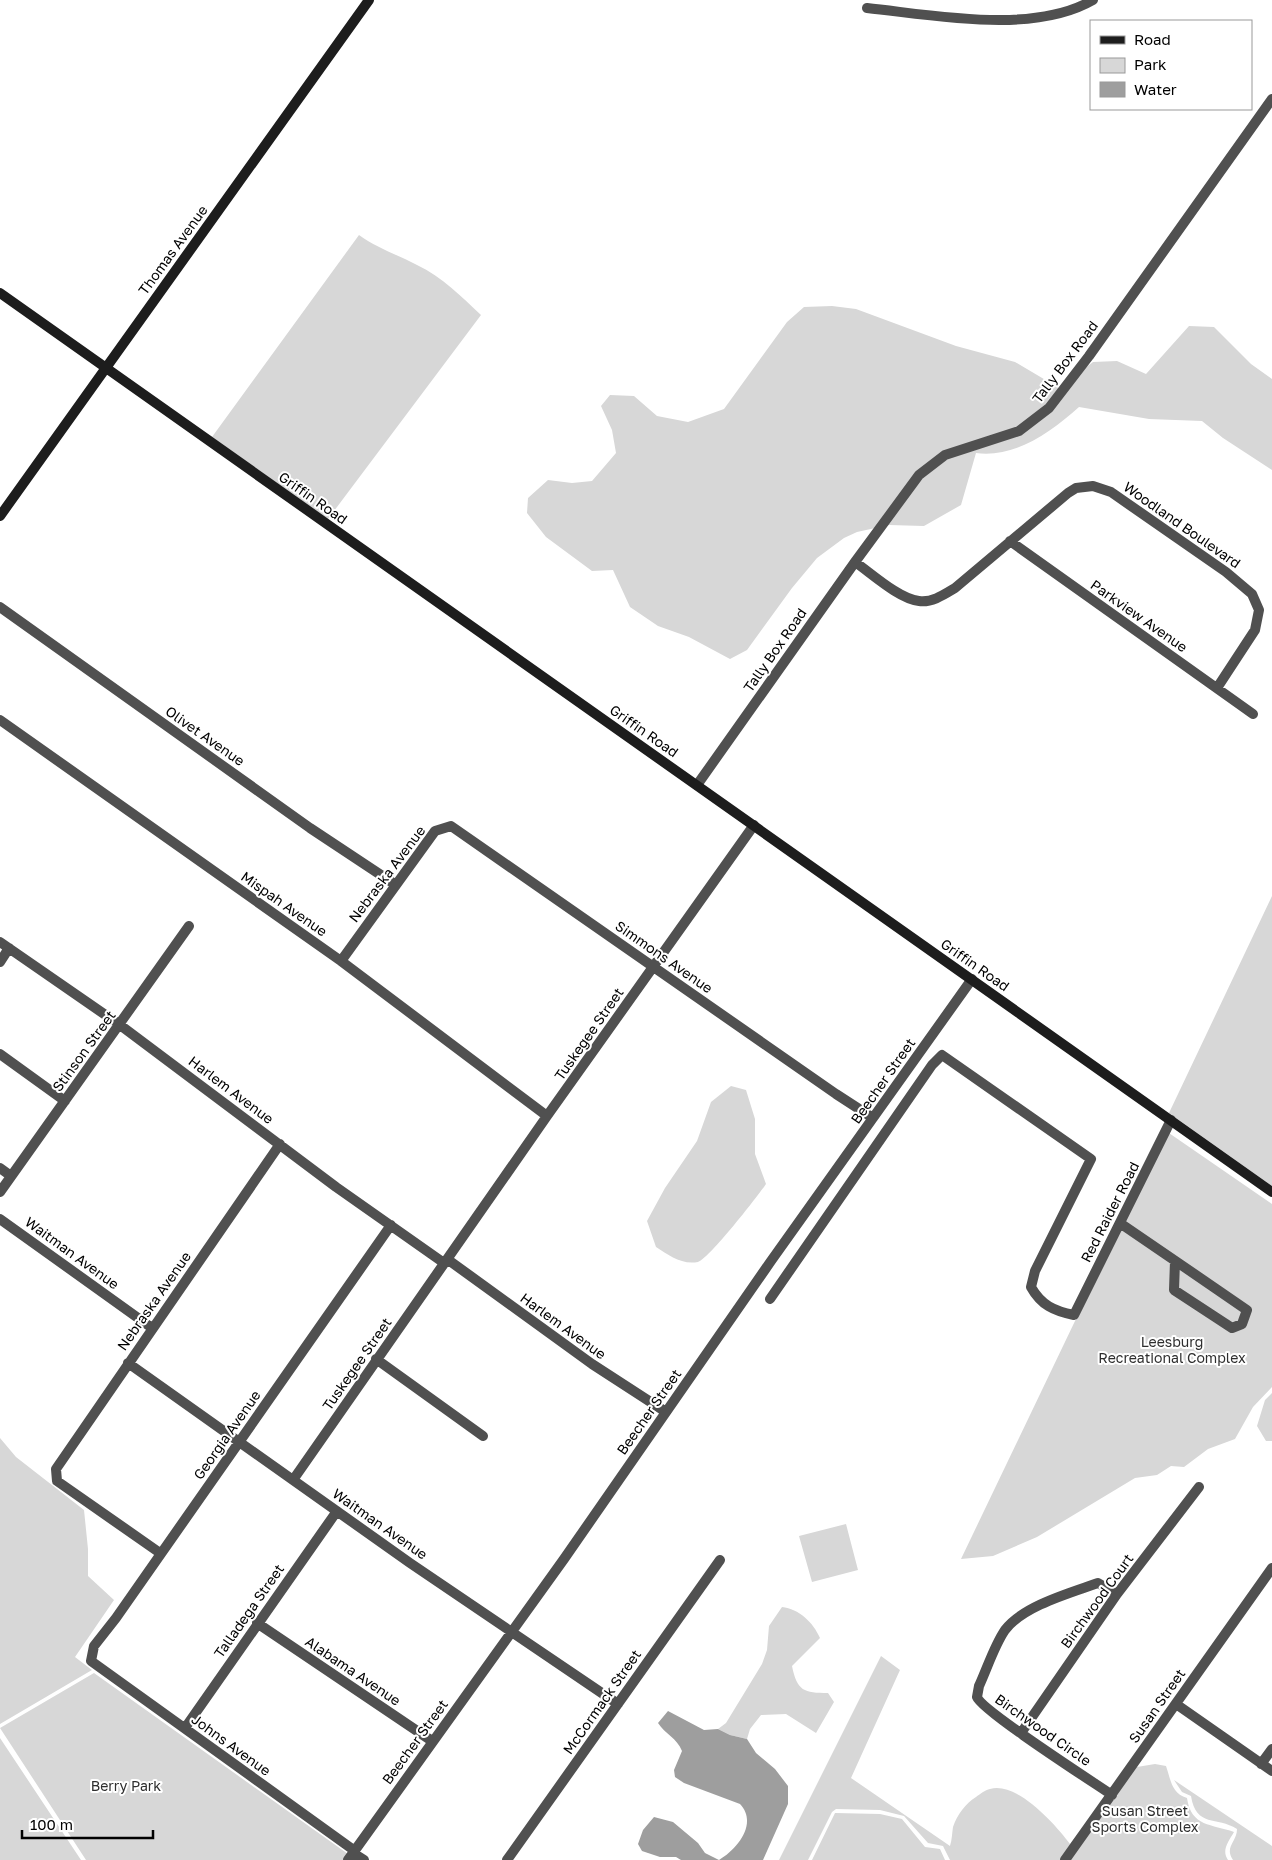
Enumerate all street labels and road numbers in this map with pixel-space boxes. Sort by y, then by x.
street label: Thomas Avenue [134,202,211,298]
street label: Tally Box Road [1028,317,1101,406]
street label: Griffin Road [276,468,351,527]
street label: Woodland Boulevard [1120,478,1244,571]
street label: Parkview Avenue [1088,576,1191,655]
street label: Tally Box Road [739,605,810,695]
street label: Griffin Road [607,701,682,760]
street label: Olivet Avenue [162,702,248,769]
street label: Nebraska Avenue [345,822,428,925]
street label: Mispah Avenue [238,868,331,940]
street label: Simmons Avenue [612,917,716,996]
street label: Griffin Road [938,935,1013,994]
street label: Tuskegee Street [550,984,627,1083]
street label: Stinson Street [49,1007,119,1095]
street label: Beecher Street [847,1035,918,1127]
street label: Harlem Avenue [186,1052,277,1127]
street label: Red Raider Road [1077,1159,1142,1265]
street label: Waitman Avenue [22,1213,123,1292]
street label: Nebraska Avenue [113,1248,194,1353]
street label: Harlem Avenue [517,1289,609,1362]
street label: Tuskegee Street [318,1314,395,1413]
street label: Beecher Street [613,1366,684,1458]
street label: Georgia Avenue [190,1387,264,1483]
street label: Waitman Avenue [330,1485,431,1563]
street label: Birchwood Court [1057,1550,1137,1651]
street label: Talladega Street [210,1561,287,1661]
street label: Alabama Avenue [302,1632,404,1709]
street label: McCormack Street [559,1646,644,1757]
street label: Susan Street [1125,1665,1188,1746]
street label: Birchwood Circle [992,1690,1095,1769]
street label: Beecher Street [378,1696,451,1787]
street label: Johns Avenue [188,1710,274,1779]

